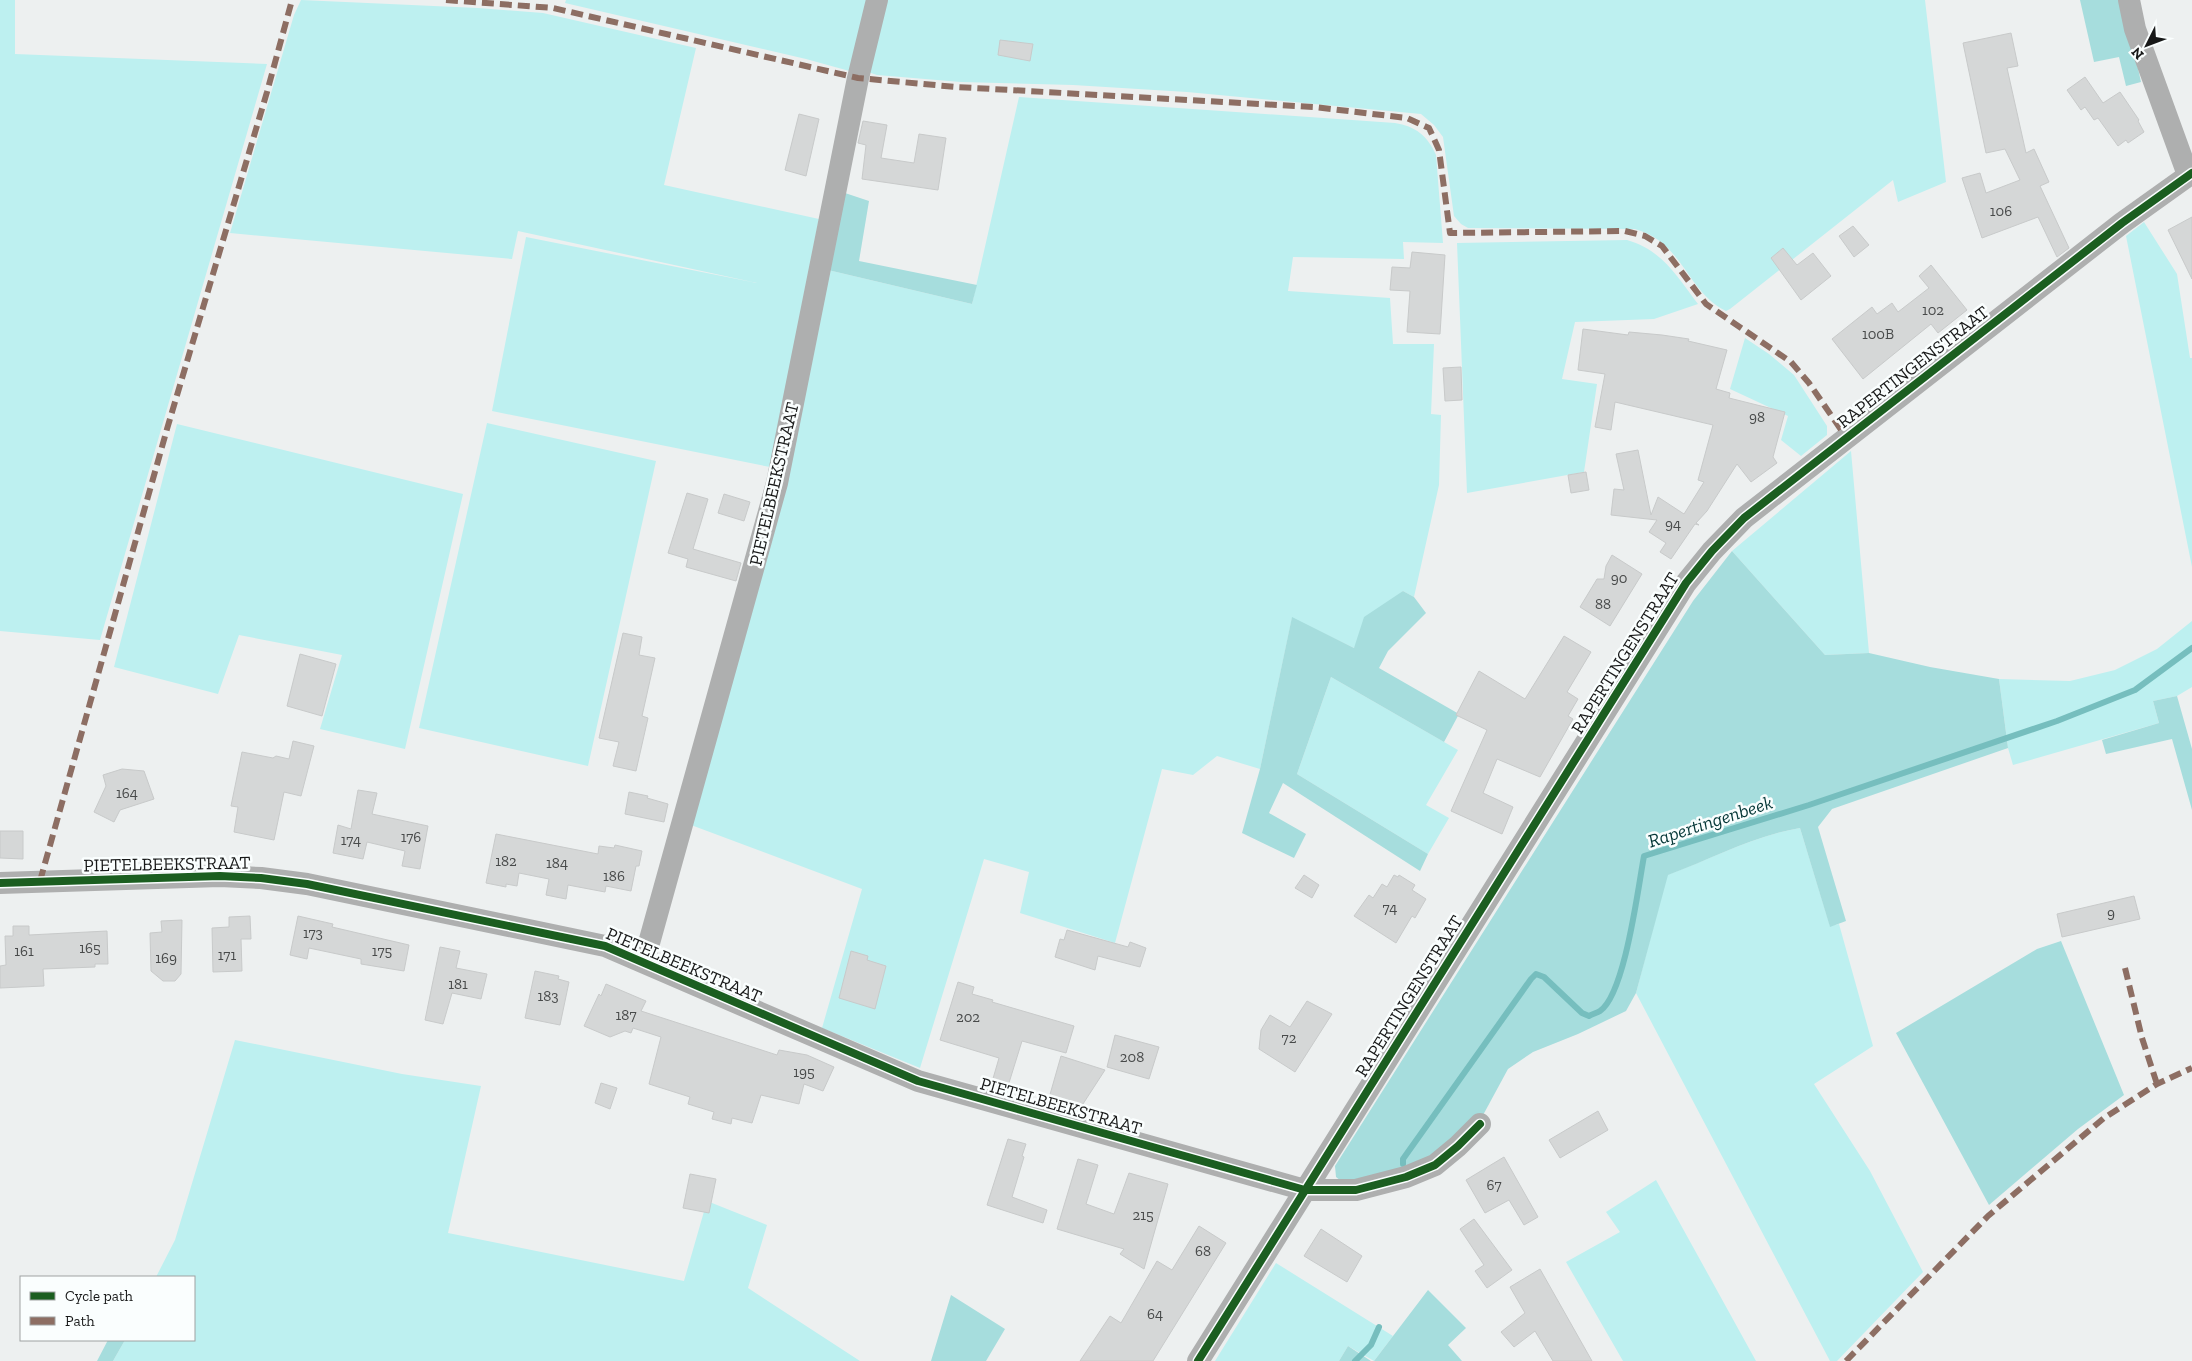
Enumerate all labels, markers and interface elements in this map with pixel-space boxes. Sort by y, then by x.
north arrow [2122,20,2172,70]
text: N [2128,43,2148,63]
house number: 106 [1990,202,2012,220]
street label: RAPERTINGENSTRAAT [1833,301,1993,433]
house number: 102 [1922,301,1944,319]
house number: 100B [1862,325,1894,343]
street label: PIETELBEEKSTRAAT [744,400,804,568]
house number: 98 [1749,408,1765,426]
house number: 94 [1665,515,1681,533]
street label: RAPERTINGENSTRAAT [1566,568,1684,738]
house number: 90 [1611,569,1627,587]
house number: 88 [1595,595,1611,613]
house number: 164 [116,784,138,802]
water label: Rapertingenbeek [1645,791,1775,852]
house number: 176 [401,828,421,846]
house number: 174 [341,831,361,849]
street label: PIETELBEEKSTRAAT [83,852,251,876]
house number: 182 [495,852,517,870]
house number: 184 [546,854,568,872]
house number: 186 [603,867,625,885]
house number: 74 [1383,899,1397,917]
house number: 9 [2107,904,2115,922]
street label: RAPERTINGENSTRAAT [1350,911,1468,1081]
street label: PIETELBEEKSTRAAT [603,922,765,1008]
house number: 173 [303,924,323,942]
house number: 165 [79,939,101,957]
house number: 161 [14,942,34,960]
house number: 175 [372,942,392,960]
house number: 171 [218,946,236,964]
house number: 169 [155,949,177,967]
house number: 181 [448,975,468,993]
house number: 183 [537,987,559,1005]
house number: 187 [616,1006,636,1024]
house number: 202 [956,1008,980,1026]
house number: 72 [1282,1029,1297,1047]
house number: 208 [1120,1048,1144,1066]
house number: 195 [793,1063,815,1081]
street label: PIETELBEEKSTRAAT [978,1072,1144,1140]
house number: 67 [1486,1176,1502,1194]
house number: 215 [1132,1206,1154,1224]
house number: 68 [1195,1242,1211,1260]
legend [20,1276,195,1341]
text: Cycle path [65,1287,134,1305]
house number: 64 [1147,1305,1163,1323]
text: Path [65,1312,95,1330]

